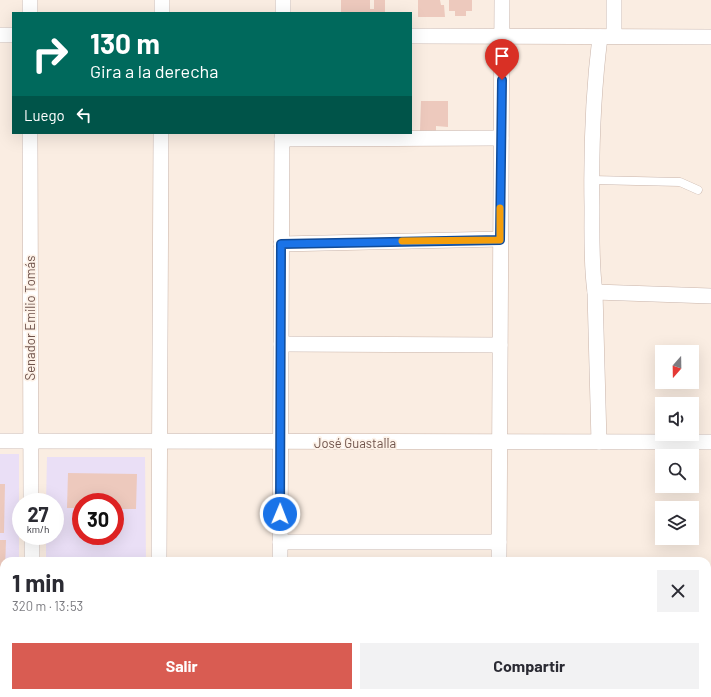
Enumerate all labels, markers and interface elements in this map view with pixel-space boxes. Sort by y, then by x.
text: 130 m [90,26,160,60]
icon: right [24,28,76,80]
pin [485,39,519,80]
icon: arrive [491,45,513,67]
text: Gira a la derecha [90,60,218,82]
icon: left [73,104,95,126]
text: Luego [24,106,65,124]
street label: Senador Emilio Tomás [22,256,38,380]
north arrow [655,345,699,389]
map controls [655,345,699,545]
button: sound [655,397,699,441]
street label: José Guastalla [314,435,396,451]
button: search [655,449,699,493]
speed limit sign: 30 [72,493,124,545]
position arrow [259,493,301,535]
button: layers [655,501,699,545]
text: 27 [27,502,49,526]
text: km/h [27,523,49,535]
text: 1 min [12,568,65,597]
button: close [657,570,699,612]
text: 320 m · 13:53 [12,598,83,614]
button: Salir [12,643,352,689]
button: Compartir [360,643,699,689]

